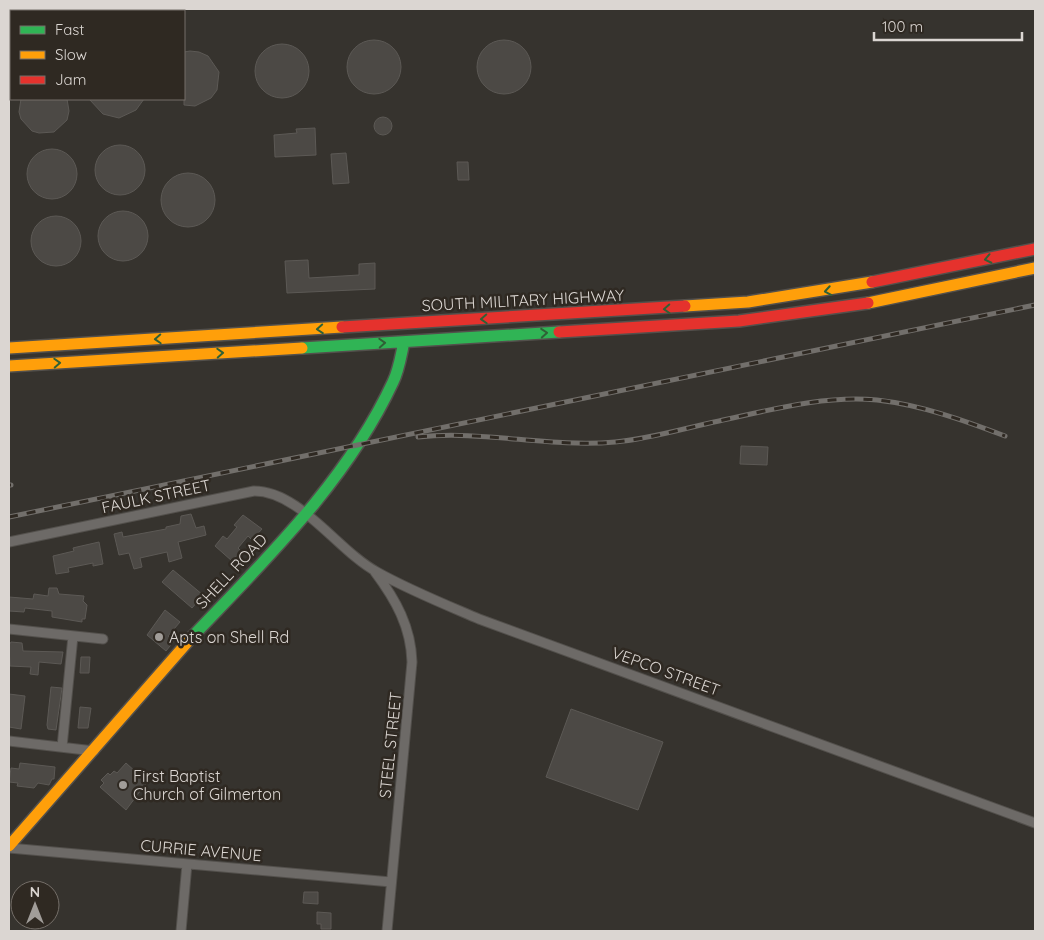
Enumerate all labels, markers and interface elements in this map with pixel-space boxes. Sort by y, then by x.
legend [10,10,185,100]
scale bar [874,10,1022,42]
text: 100 m [882,17,923,36]
text: Fast [55,20,84,39]
text: Slow [55,45,87,64]
text: Jam [55,70,86,89]
one-way arrow [983,254,992,264]
street label: SOUTH MILITARY HIGHWAY [421,285,625,315]
one-way arrow [824,286,833,296]
one-way arrow [662,303,670,314]
one-way arrow [479,313,487,324]
one-way arrow [316,323,324,334]
one-way arrow [540,328,548,339]
one-way arrow [154,334,162,345]
one-way arrow [378,338,386,349]
one-way arrow [216,348,224,359]
one-way arrow [54,358,62,369]
street label: FAULK STREET [100,475,213,517]
street label: SHELL ROAD [191,529,271,613]
place label: Apts on Shell Rd [169,627,289,647]
marker: Apts on Shell Rd [153,631,165,643]
street label: VEPCO STREET [609,642,723,700]
street label: STEEL STREET [374,690,406,799]
place label: First Baptist Church of Gilmerton [133,766,281,804]
marker: First Baptist Church of Gilmerton [117,779,129,791]
street label: CURRIE AVENUE [140,835,262,865]
north arrow [10,880,60,930]
text: N [30,883,40,901]

